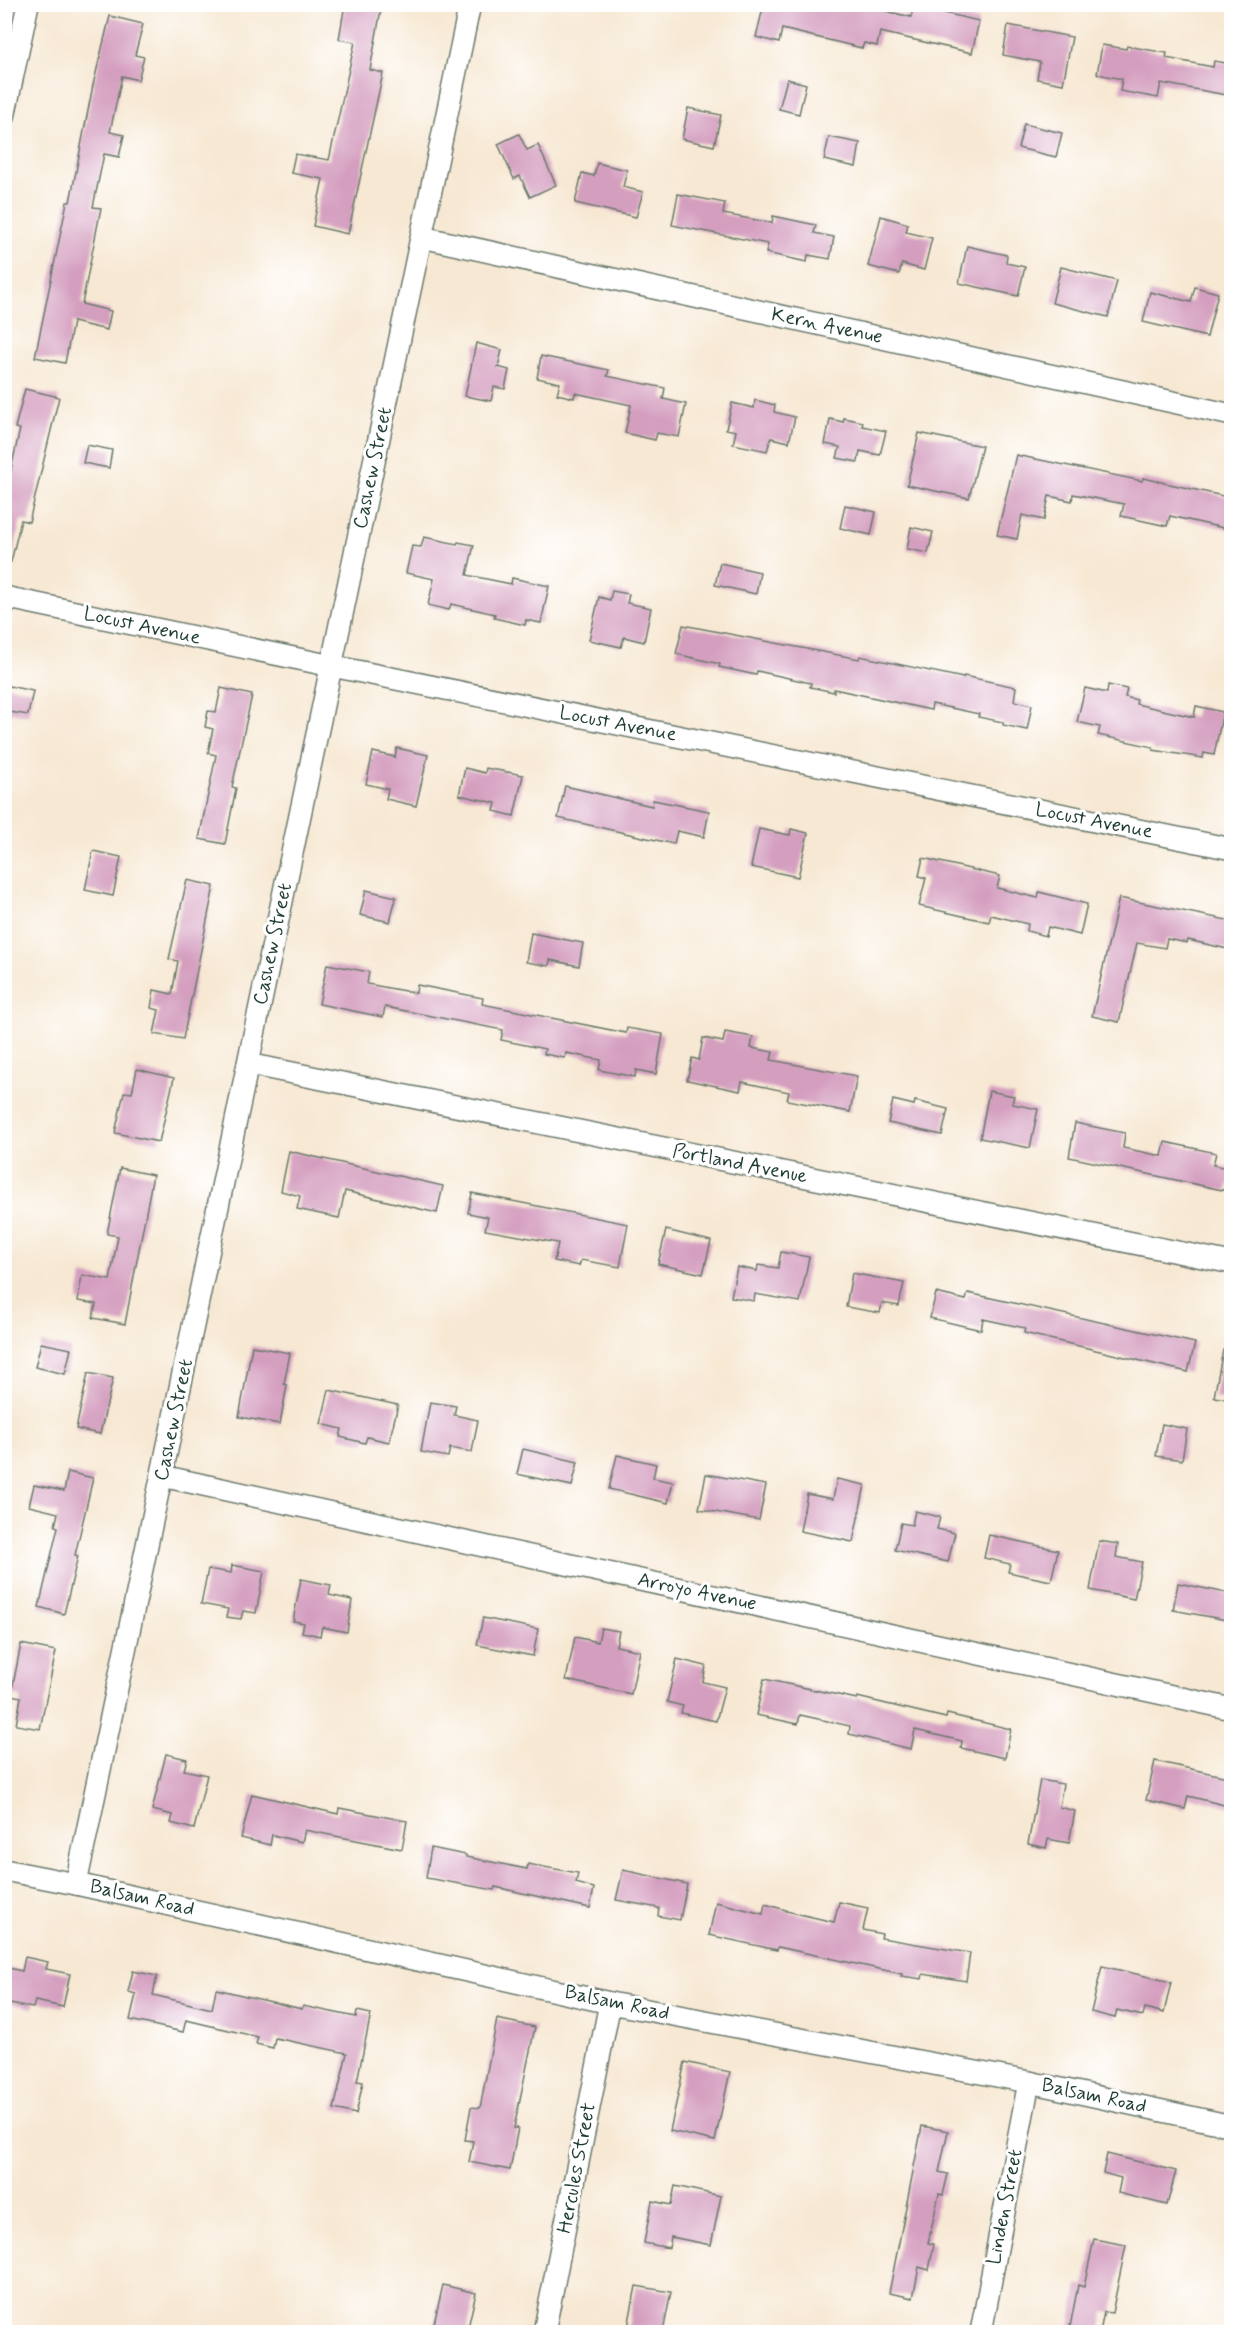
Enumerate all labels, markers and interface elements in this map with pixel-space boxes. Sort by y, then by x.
street label: Kern Avenue [769,301,885,351]
street label: Cashew Street [347,404,399,532]
street label: Locust Avenue [81,600,203,652]
street label: Locust Avenue [557,699,679,749]
street label: Locust Avenue [1033,796,1155,846]
street label: Cashew Street [247,880,299,1008]
street label: Portland Avenue [670,1138,810,1190]
street label: Cashew Street [148,1356,200,1484]
street label: Arroyo Avenue [635,1566,759,1618]
street label: Balsam Road [87,1873,197,1923]
street label: Balsam Road [562,1979,672,2027]
street label: Balsam Road [1039,2072,1149,2120]
street label: Hercules Street [551,2100,603,2236]
street label: Linden Street [981,2147,1029,2267]

